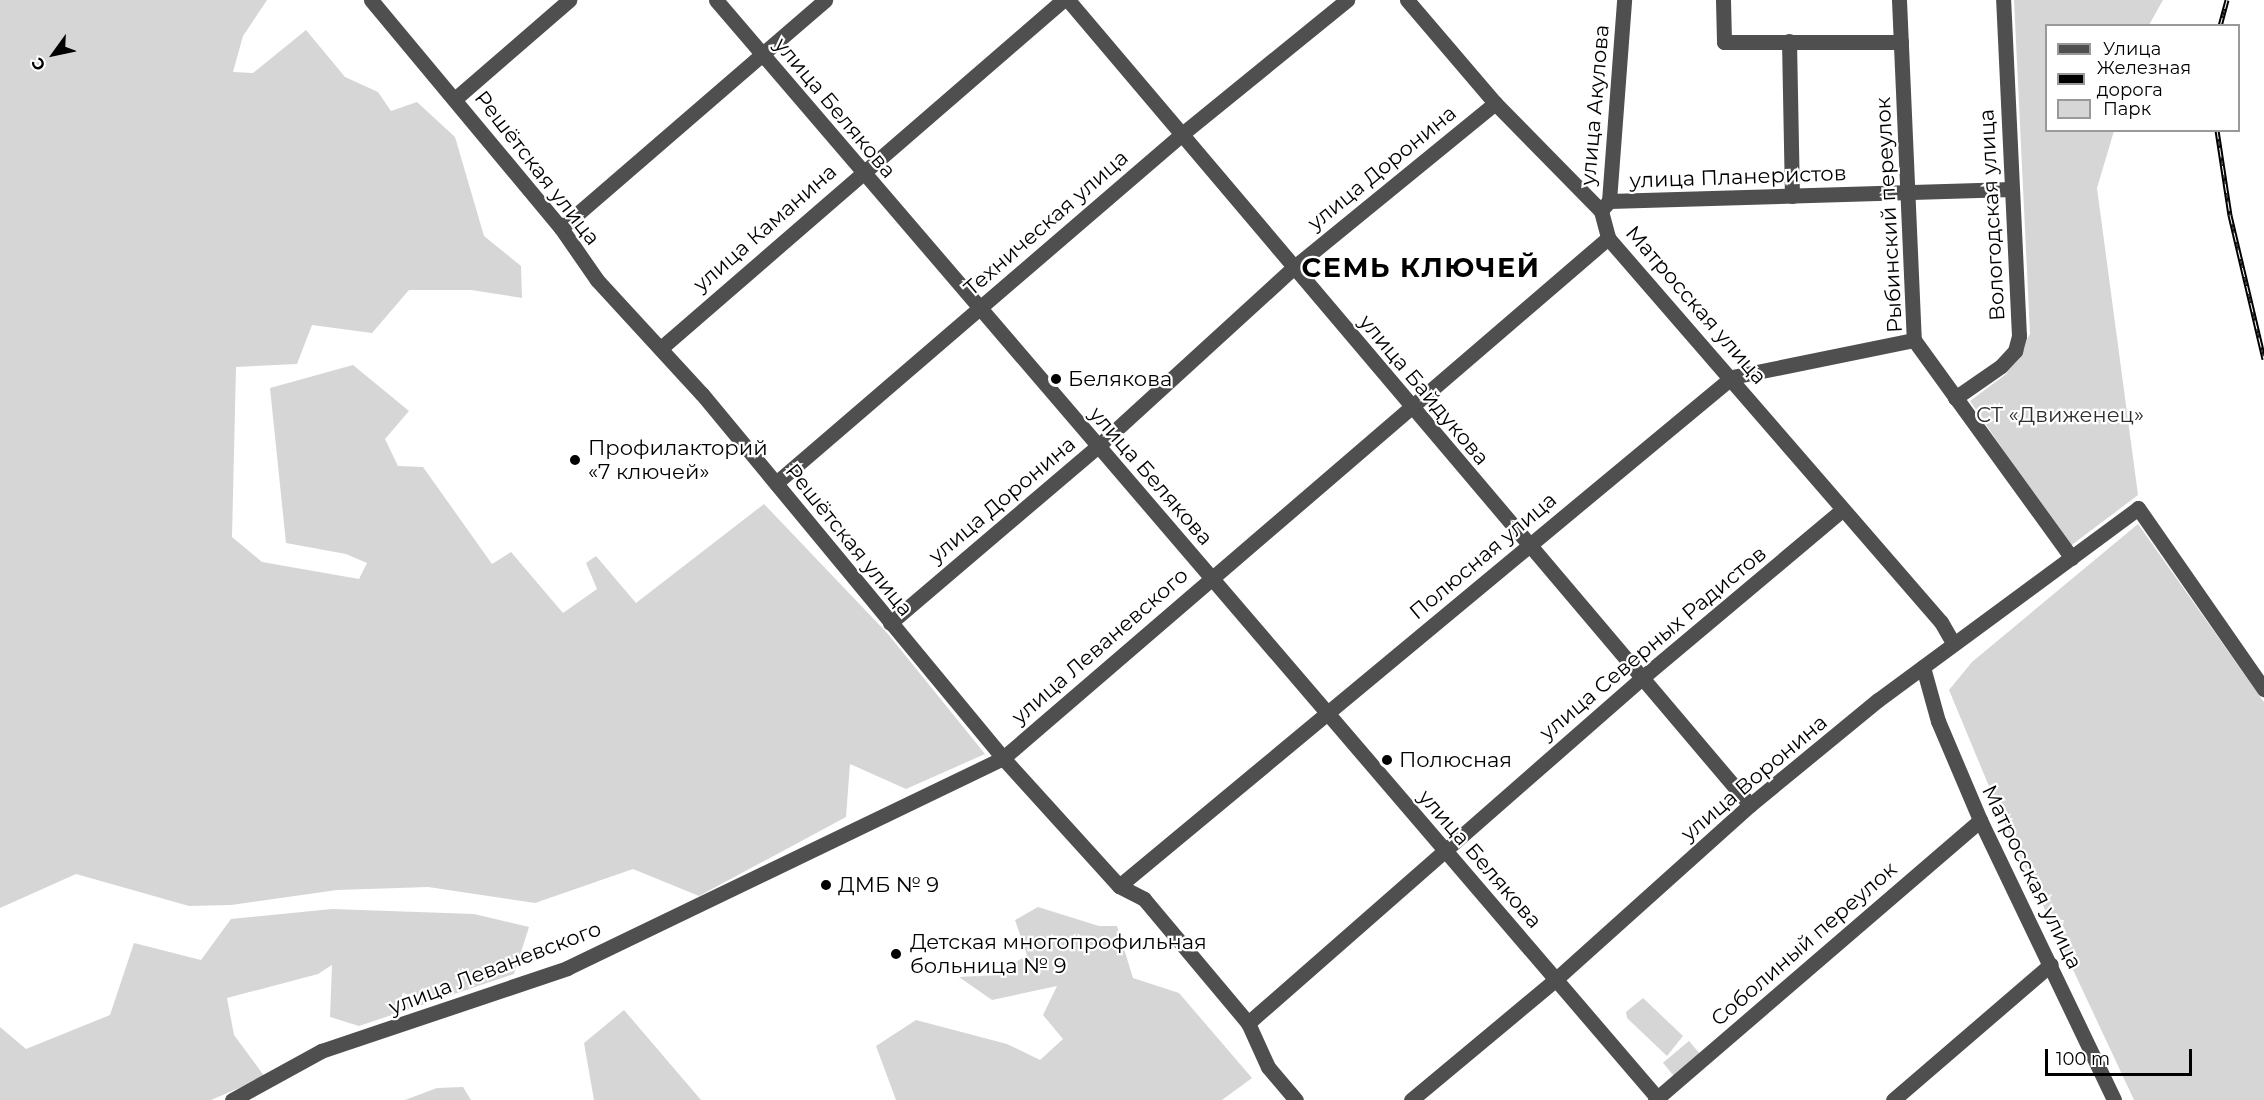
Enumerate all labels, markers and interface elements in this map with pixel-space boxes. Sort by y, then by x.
north arrow [24,24,84,84]
street label: улица Акулова [1575,24,1615,186]
legend [2045,24,2240,132]
street label: улица Белякова [769,33,901,183]
text: Улица [2103,38,2161,60]
text: С [27,54,50,74]
text: Железная дорога [2097,57,2191,101]
street label: Решётская улица [469,86,605,250]
street label: Рыбинский переулок [1870,96,1908,334]
text: Парк [2103,98,2151,120]
street label: улица Доронина [1303,100,1461,236]
street label: Вологодская улица [1974,109,2010,321]
street label: Техническая улица [959,145,1133,301]
street label: улица Каманина [688,159,842,297]
street label: улица Планеристов [1629,161,1847,193]
street label: Матросская улица [1620,221,1772,389]
district label: СЕМЬ КЛЮЧЕЙ [1302,252,1540,284]
street label: улица Байдукова [1354,310,1494,470]
place label: Белякова [1068,366,1172,392]
marker: Белякова [1049,372,1063,386]
street label: улица Белякова [1084,402,1218,550]
park label: СТ «Движенец» [1976,402,2144,428]
street label: улица Доронина [924,431,1080,569]
place label: Профилакторий «7 ключей» [588,435,768,485]
marker: Профилакторий «7 ключей» [566,451,584,469]
street label: Решётская улица [780,459,918,621]
street label: Полюсная улица [1404,487,1562,625]
street label: улица Северных Радистов [1535,541,1771,745]
street label: улица Леваневского [1007,563,1193,729]
street label: улица Воронина [1676,710,1832,846]
place label: Полюсная [1399,747,1512,773]
marker: Полюсная [1380,753,1394,767]
street label: Матросская улица [1976,781,2088,973]
street label: улица Белякова [1413,785,1547,933]
street label: Соболиный переулок [1706,857,1902,1031]
place label: ДМБ № 9 [838,872,939,898]
marker: ДМБ № 9 [819,878,833,892]
street label: улица Леваневского [385,916,605,1020]
place label: Детская многопрофильная больница № 9 [910,929,1207,979]
marker: Детская многопрофильная больница № 9 [887,945,905,963]
scale bar [2048,1037,2195,1075]
text: 100 m [2056,1048,2110,1070]

